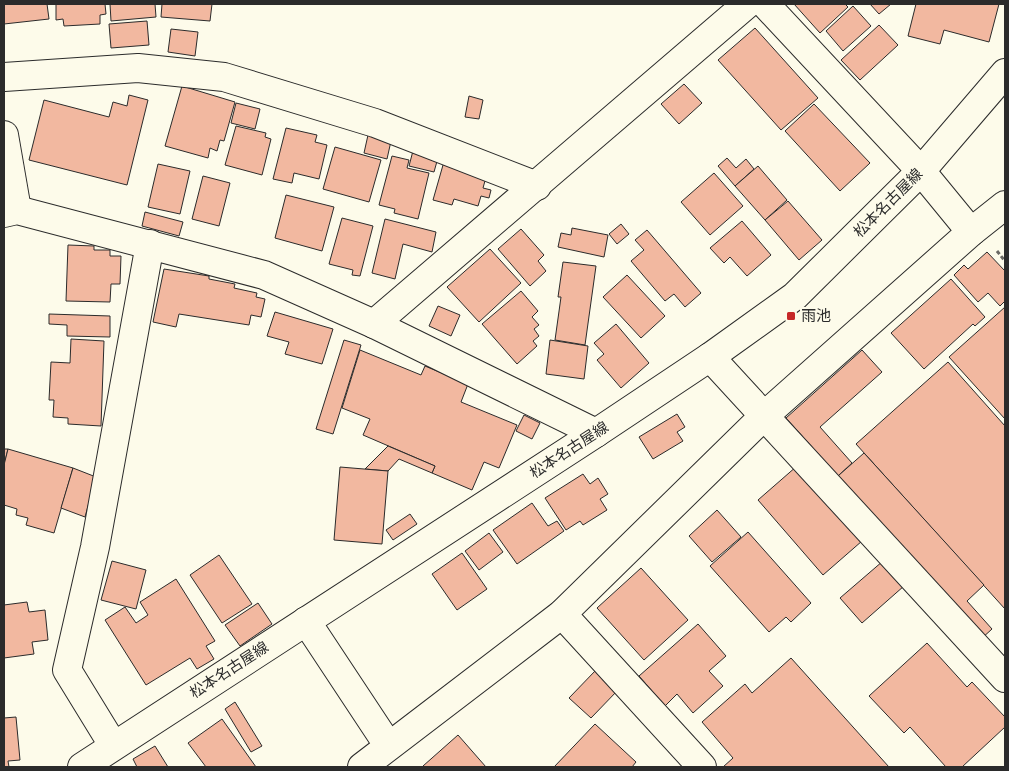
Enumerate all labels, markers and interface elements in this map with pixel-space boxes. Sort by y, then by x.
street label: 松本名古屋線 [850,165,926,241]
place label: 雨池 [801,307,831,325]
marker: 雨池 [785,310,797,322]
street label: 松本名古屋線 [526,418,612,482]
street label: 松本名古屋線 [186,638,272,702]

